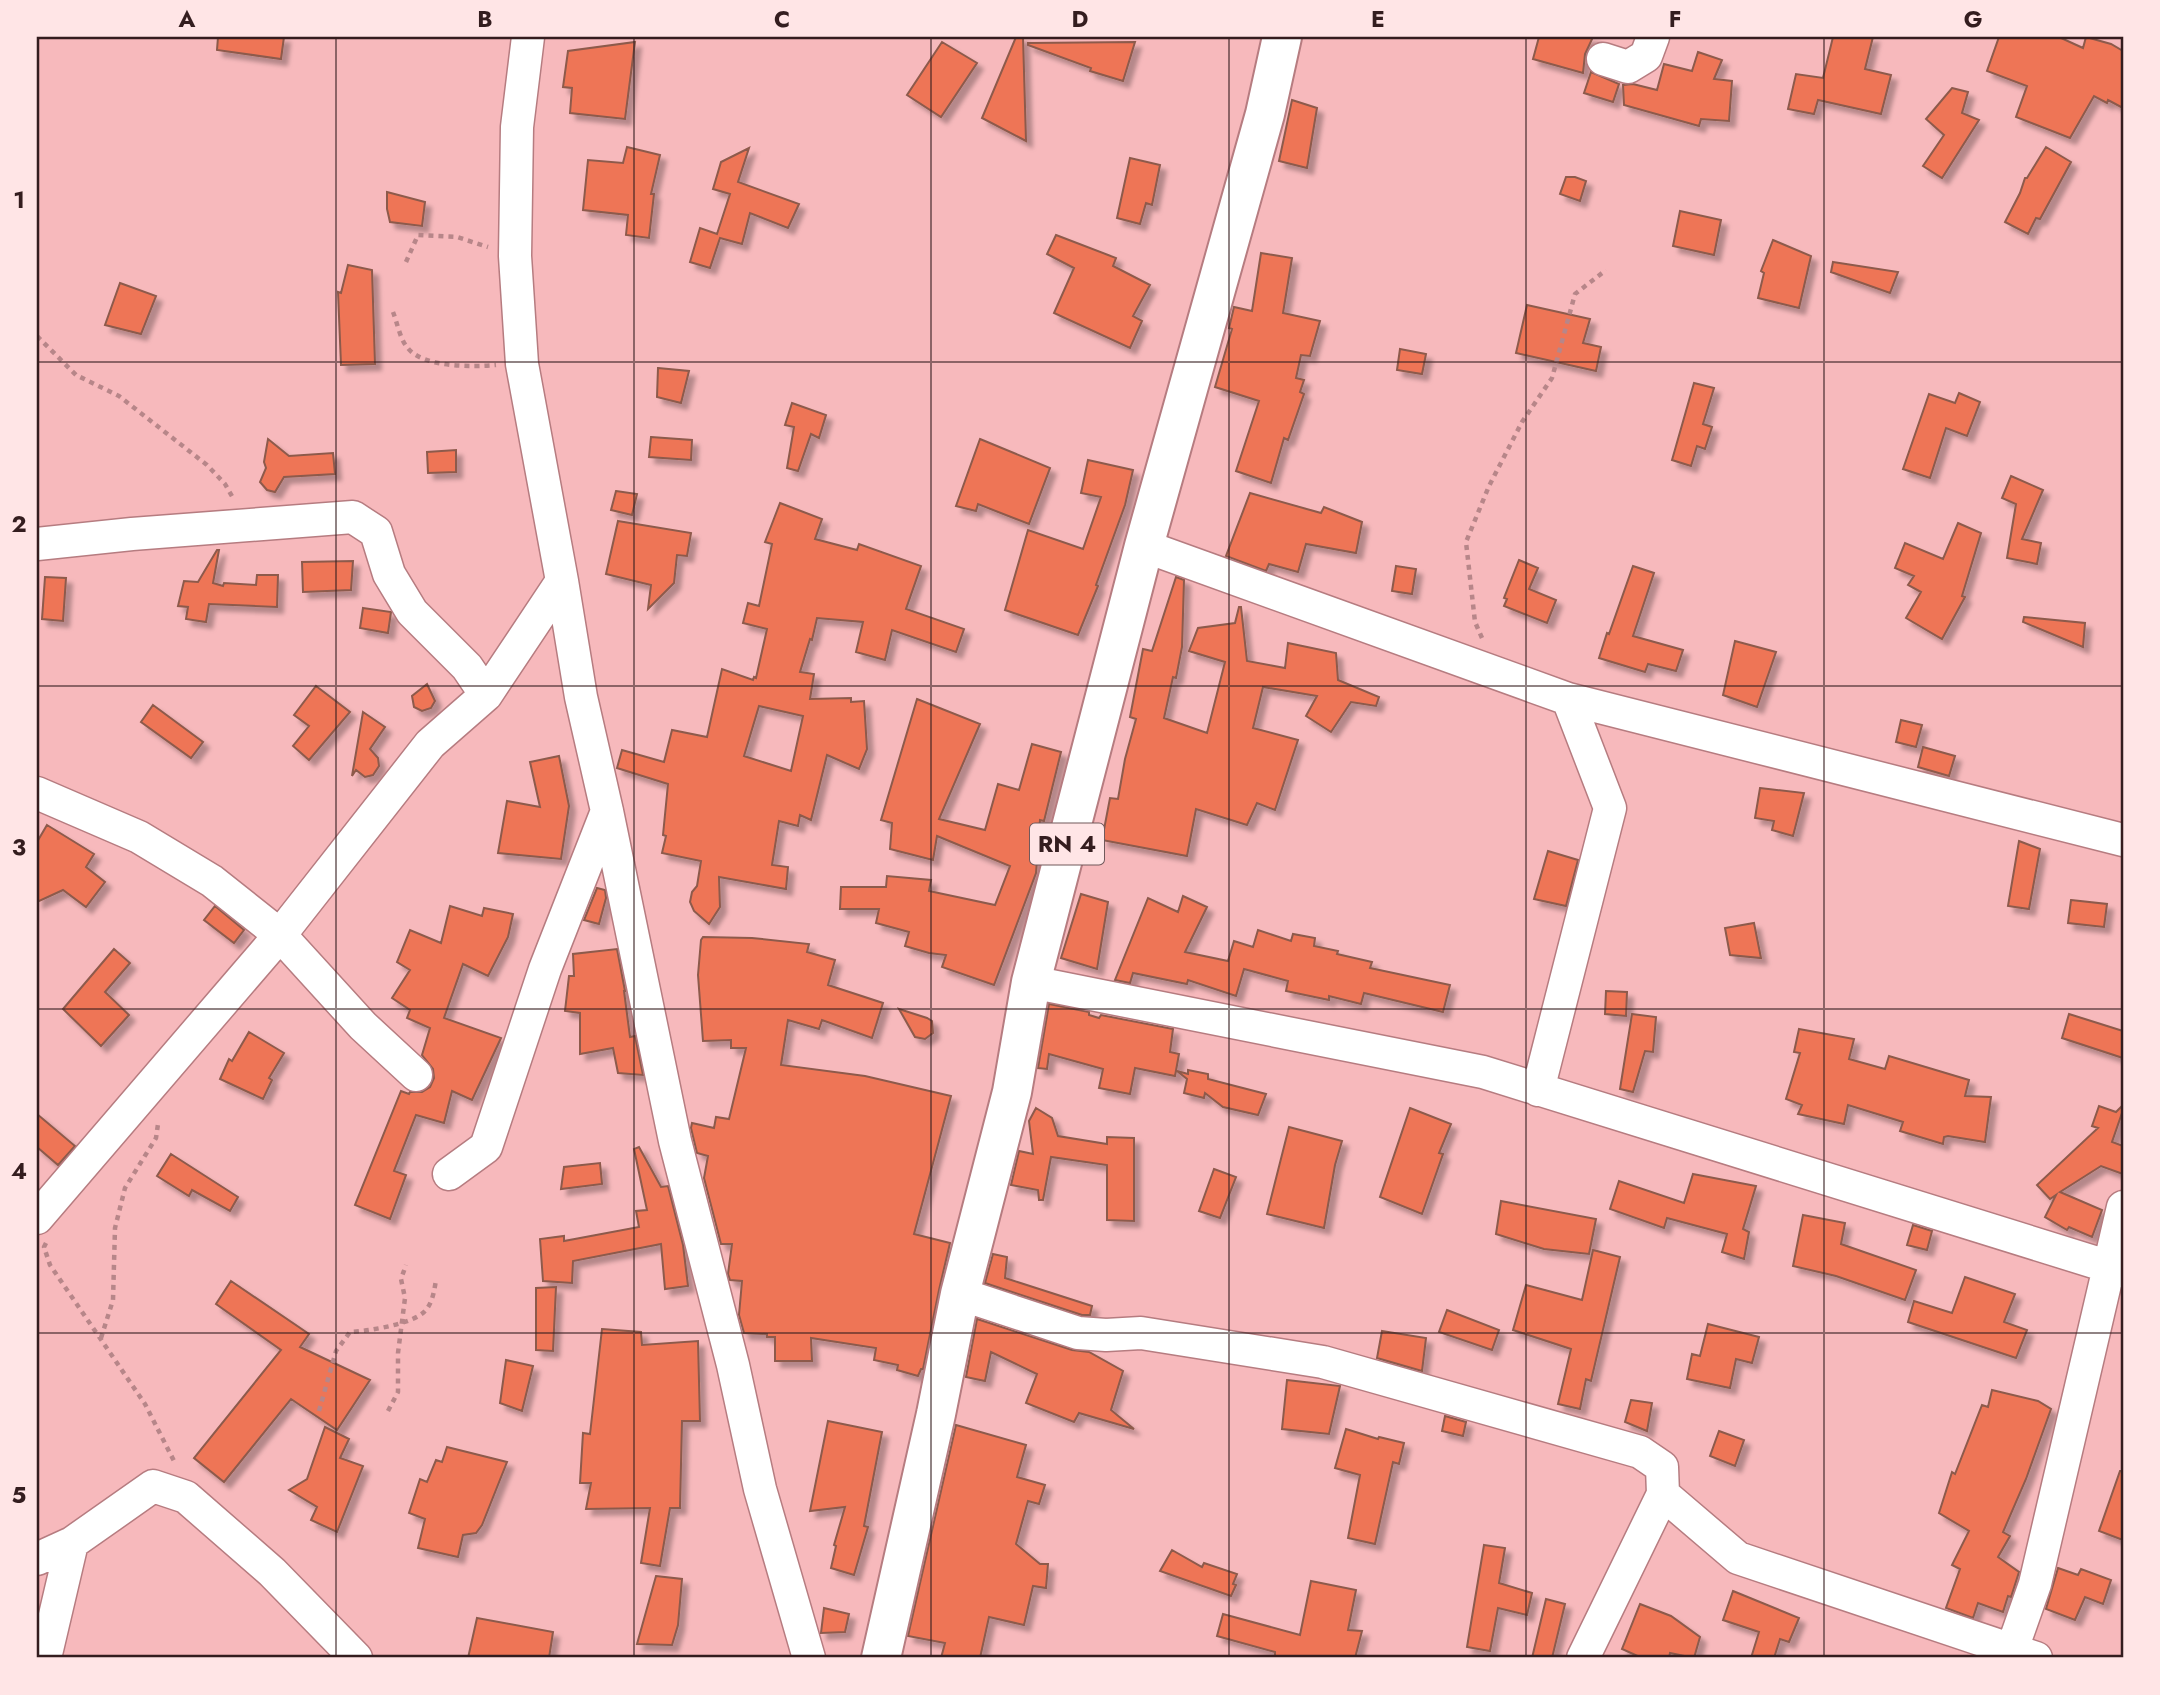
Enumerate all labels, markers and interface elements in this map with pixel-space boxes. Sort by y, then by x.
text: A [178,2,196,36]
text: B [477,2,493,36]
text: C [774,2,790,36]
text: D [1072,2,1089,36]
text: E [1371,2,1385,36]
text: F [1669,2,1681,36]
text: G [1964,2,1982,36]
text: 1 [13,183,25,217]
text: 2 [11,507,27,541]
road number: RN 4 [1030,824,1104,864]
text: 3 [12,830,26,864]
text: 4 [11,1154,27,1188]
text: 5 [12,1478,26,1512]

